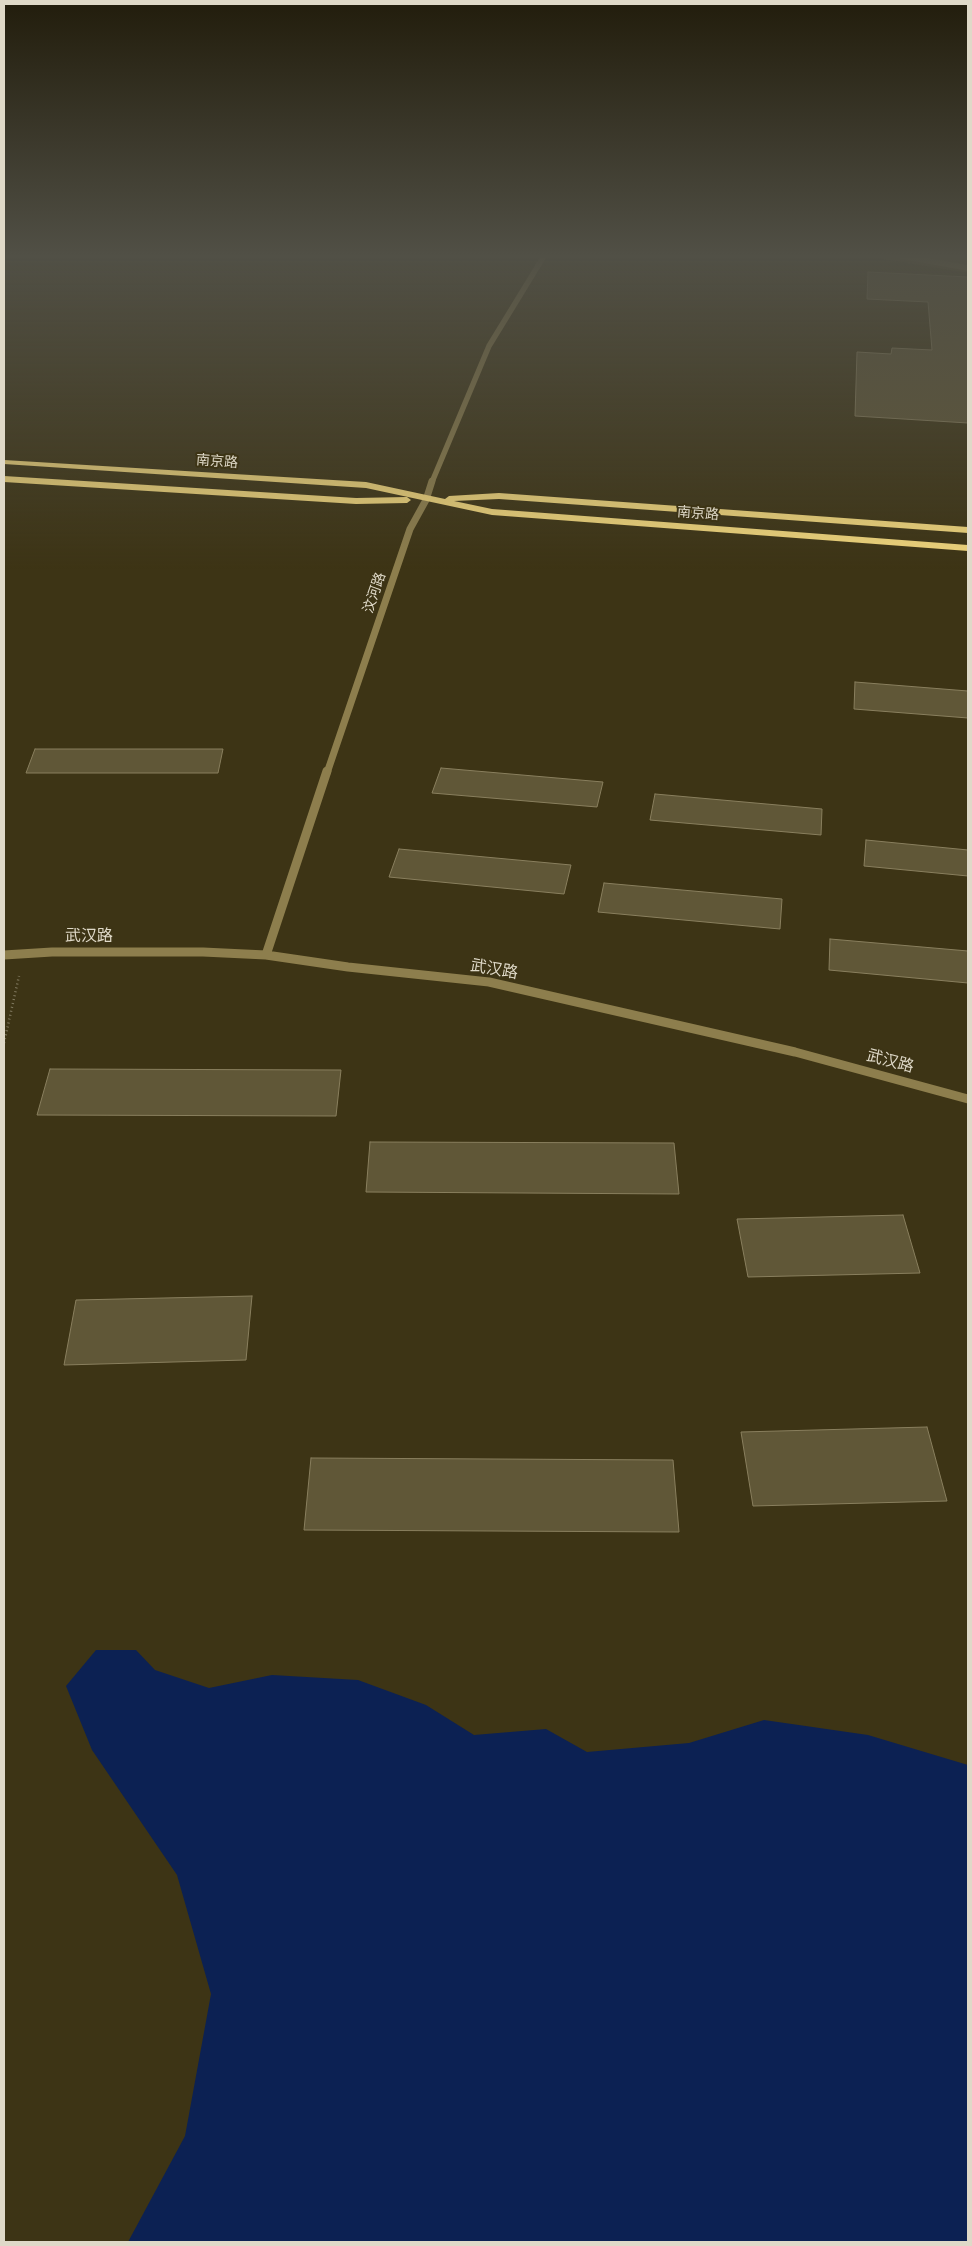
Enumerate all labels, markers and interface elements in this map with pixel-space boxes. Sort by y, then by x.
street label: 南京路 [195,452,239,472]
street label: 南京路 [676,504,720,524]
street label: 汶河路 [360,570,390,616]
street label: 武汉路 [65,927,113,947]
street label: 武汉路 [469,956,519,984]
street label: 武汉路 [864,1047,916,1077]

